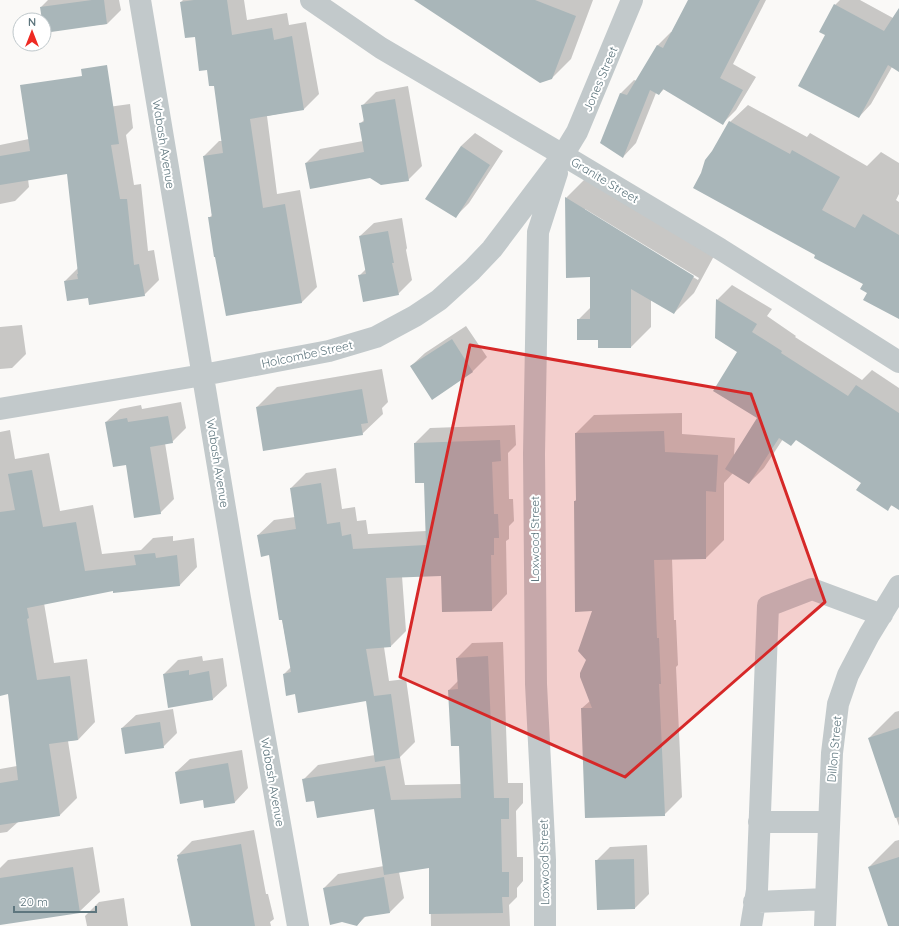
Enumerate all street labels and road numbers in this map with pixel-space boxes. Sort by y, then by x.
street label: Jones Street [580,44,620,114]
street label: Wabash Avenue [150,98,178,190]
street label: Granite Street [568,154,642,206]
street label: Holcombe Street [260,337,354,371]
street label: Wabash Avenue [204,417,232,509]
street label: Loxwood Street [527,496,542,582]
street label: Dillon Street [824,715,844,783]
street label: Wabash Avenue [258,736,288,828]
street label: Loxwood Street [536,819,552,905]

